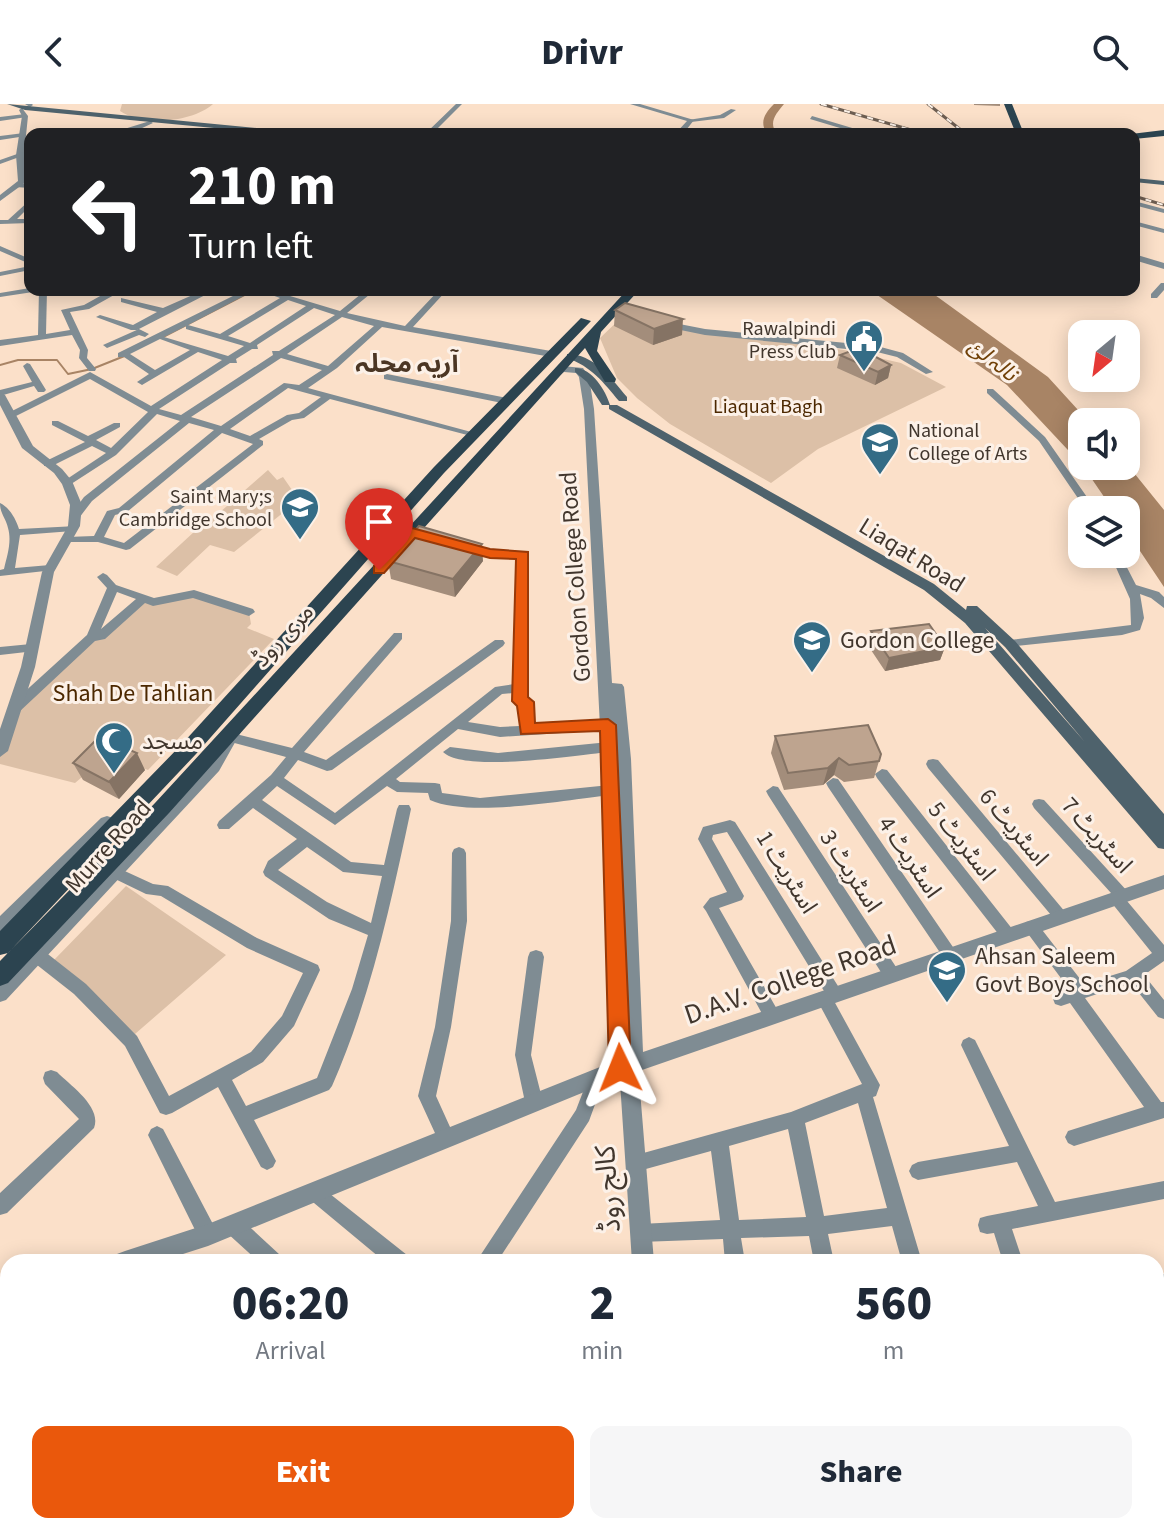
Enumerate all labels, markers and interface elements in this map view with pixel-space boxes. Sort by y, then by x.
text: Drivr [541,27,623,78]
icon: back [32,30,76,74]
icon: search [1088,30,1132,74]
text: 210 m [188,147,336,226]
icon: left [56,160,160,264]
text: Turn left [188,221,313,272]
place label: Rawalpindi Press Club [742,315,836,366]
public building icon: Rawalpindi Press Club [843,318,885,373]
north arrow [1068,320,1140,392]
map controls [1068,320,1140,568]
water label: نالہ لئ [961,330,1026,391]
district label: آریہ محلہ [356,345,459,382]
park label: Liaquat Bagh [713,393,823,421]
button: sound [1068,408,1140,480]
place label: National College of Arts [908,417,1027,468]
school or university icon: National College of Arts [859,421,901,476]
street label: Gordon College Road [551,471,600,683]
place label: Saint Mary;s Cambridge School [119,483,272,534]
school or university icon: Saint Mary;s Cambridge School [279,486,321,541]
pin [345,488,413,570]
button: layers [1068,496,1140,568]
icon: arrive [357,500,401,544]
street label: Liaqat Road [852,509,972,602]
street label: مری روڈ [245,596,322,675]
school or university icon: Gordon College [791,619,833,674]
place label: Gordon College [840,623,994,658]
park label: Shah De Tahlian [53,676,213,711]
mosque icon: مسجد [93,720,135,775]
place label: مسجد [142,724,203,759]
street label: اسٹریٹ 6 [971,781,1057,874]
street label: اسٹریٹ 7 [1053,789,1141,881]
street label: Murre Road [57,792,160,901]
street label: اسٹریٹ 5 [919,794,1004,888]
street label: اسٹریٹ 4 [869,809,950,905]
street label: اسٹریٹ 3 [811,823,890,920]
street label: اسٹریٹ 1 [747,824,826,921]
street label: D.A.V. College Road [679,925,902,1035]
place label: Ahsan Saleem Govt Boys School [975,939,1149,1002]
school or university icon: Ahsan Saleem Govt Boys School [926,949,968,1004]
position arrow [578,1026,662,1110]
street label: کالج روڈ [585,1144,631,1234]
text: 06:20 [232,1270,349,1338]
text: 2 [589,1270,615,1338]
text: 560 [855,1270,932,1338]
text: Arrival [256,1332,326,1369]
text: min [581,1332,623,1369]
text: m [883,1332,904,1369]
button: Exit [32,1426,574,1518]
button: Share [590,1426,1132,1518]

